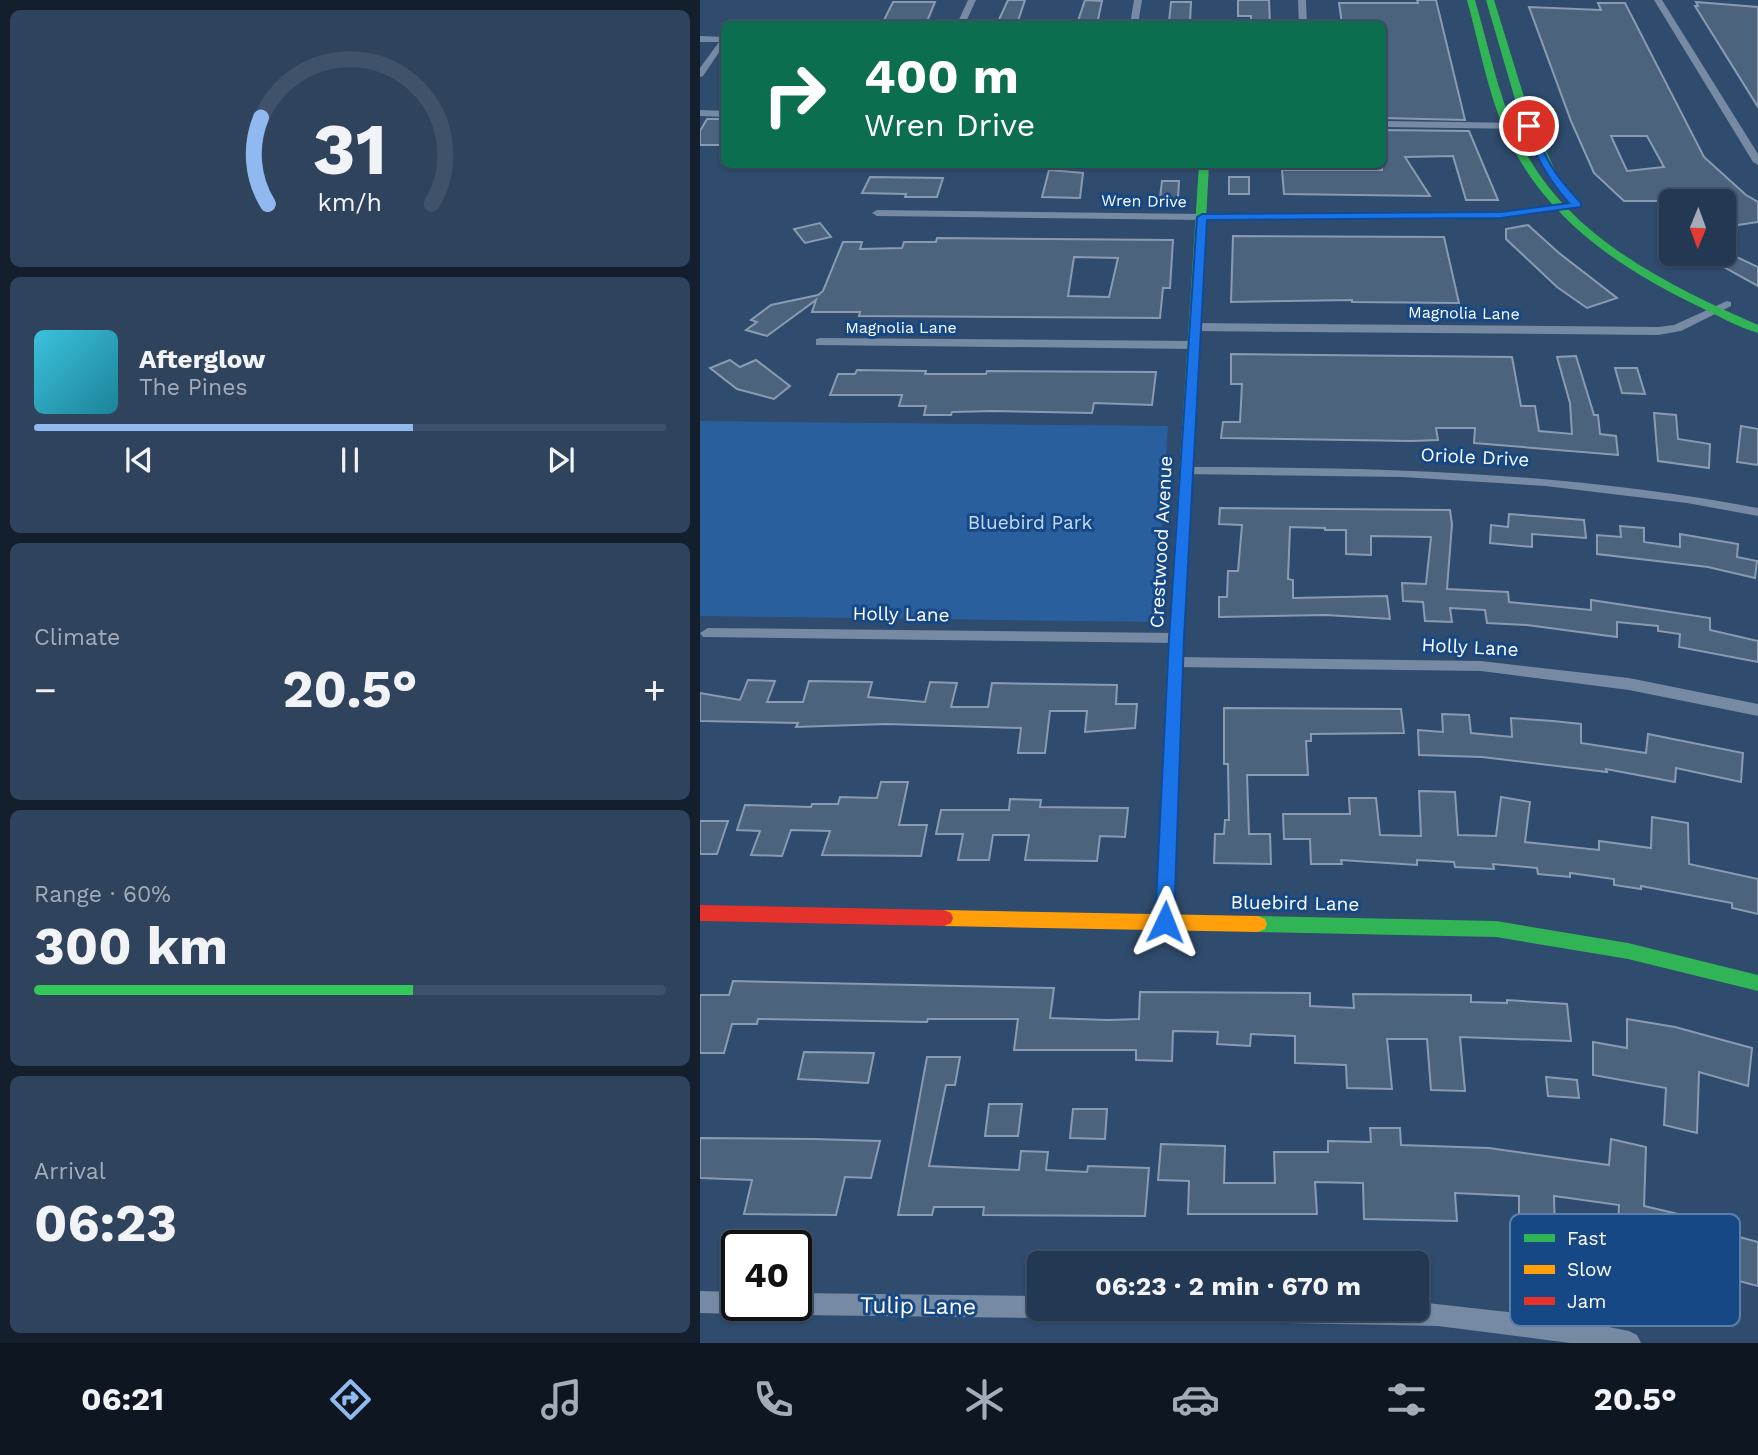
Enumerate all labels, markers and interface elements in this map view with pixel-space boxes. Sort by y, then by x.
text: 400 m [864,47,1019,105]
icon: right [749,49,840,140]
pin [1499,96,1559,156]
text: Wren Drive [864,106,1035,144]
text: 31 [313,107,387,193]
icon: arrive [1510,107,1548,145]
text: km/h [318,188,382,217]
north arrow [1659,189,1736,266]
map controls [1659,189,1736,266]
street label: Wren Drive [1101,191,1187,211]
street label: Magnolia Lane [1408,303,1520,323]
street label: Magnolia Lane [845,318,957,337]
text: Afterglow [139,344,265,374]
text: The Pines [139,374,248,401]
icon: previous [120,441,158,479]
icon: pause [331,441,369,479]
icon: next [542,441,580,479]
street label: Oriole Drive [1420,443,1530,471]
street label: Crestwood Avenue [1145,455,1177,629]
park label: Bluebird Park [968,511,1093,534]
street label: Holly Lane [852,602,950,626]
text: Climate [34,624,120,651]
street label: Holly Lane [1421,633,1519,661]
text: 20.5° [282,659,418,720]
text: − [34,668,57,712]
text: + [643,668,666,712]
text: Range · 60% [34,881,171,908]
position arrow [1128,885,1202,959]
street label: Bluebird Lane [1231,890,1359,916]
text: 300 km [34,916,228,977]
text: Arrival [34,1158,106,1185]
text: 06:23 [34,1193,177,1254]
legend [1510,1214,1740,1326]
text: Fast [1567,1227,1606,1250]
speed limit sign: 40 [721,1230,812,1321]
text: Slow [1567,1258,1612,1281]
text: 06:23 · 2 min · 670 m [1095,1271,1361,1301]
text: Jam [1567,1290,1606,1313]
street label: Tulip Lane [860,1291,976,1321]
icon: directions [326,1375,375,1424]
icon: music [537,1375,586,1424]
icon: phone [749,1375,798,1424]
icon: climate [960,1375,1009,1424]
icon: car [1171,1375,1220,1424]
icon: filters [1382,1375,1431,1424]
text: 06:21 [81,1380,164,1418]
text: 20.5° [1594,1380,1677,1418]

